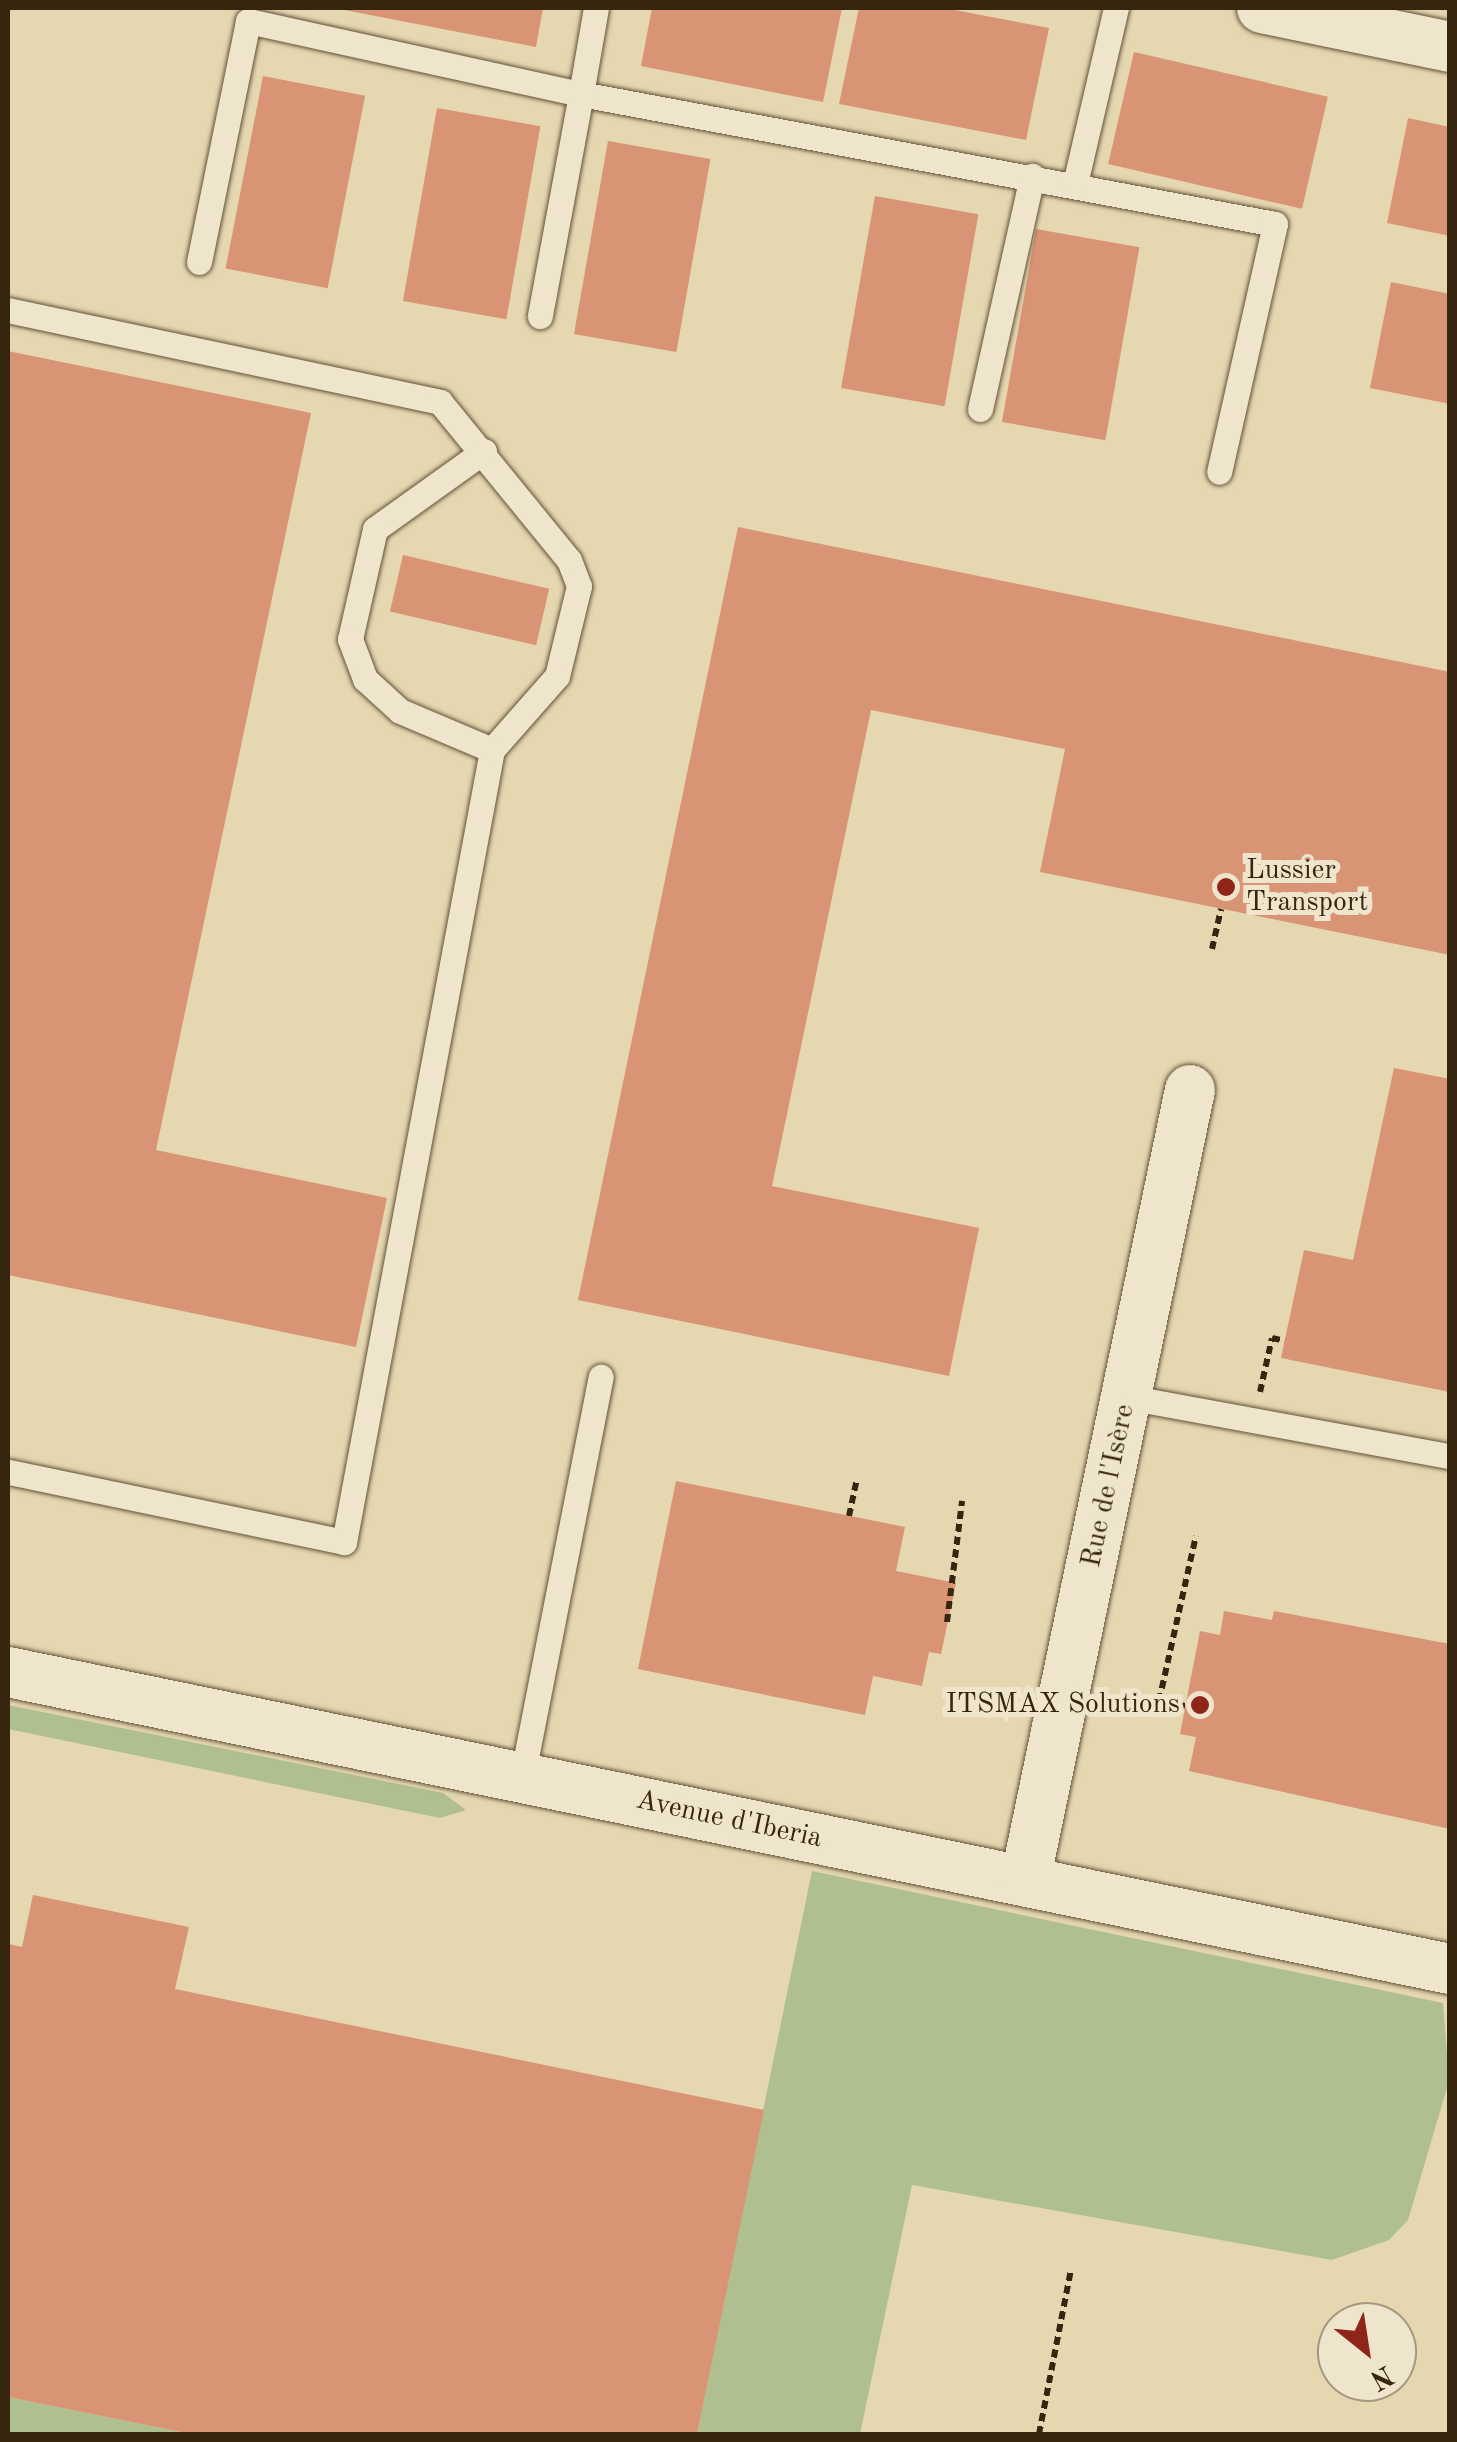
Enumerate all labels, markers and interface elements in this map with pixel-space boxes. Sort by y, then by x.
place label: Lussier Transport [1246,854,1368,920]
marker: Lussier Transport [1215,876,1237,898]
street label: Rue de l'Isère [1075,1401,1143,1571]
place label: ITSMAX Solutions [946,1688,1180,1722]
marker: ITSMAX Solutions [1189,1694,1211,1716]
street label: Avenue d'Iberia [633,1784,825,1856]
north arrow [1317,2302,1417,2402]
text: N [1365,2359,1397,2394]

